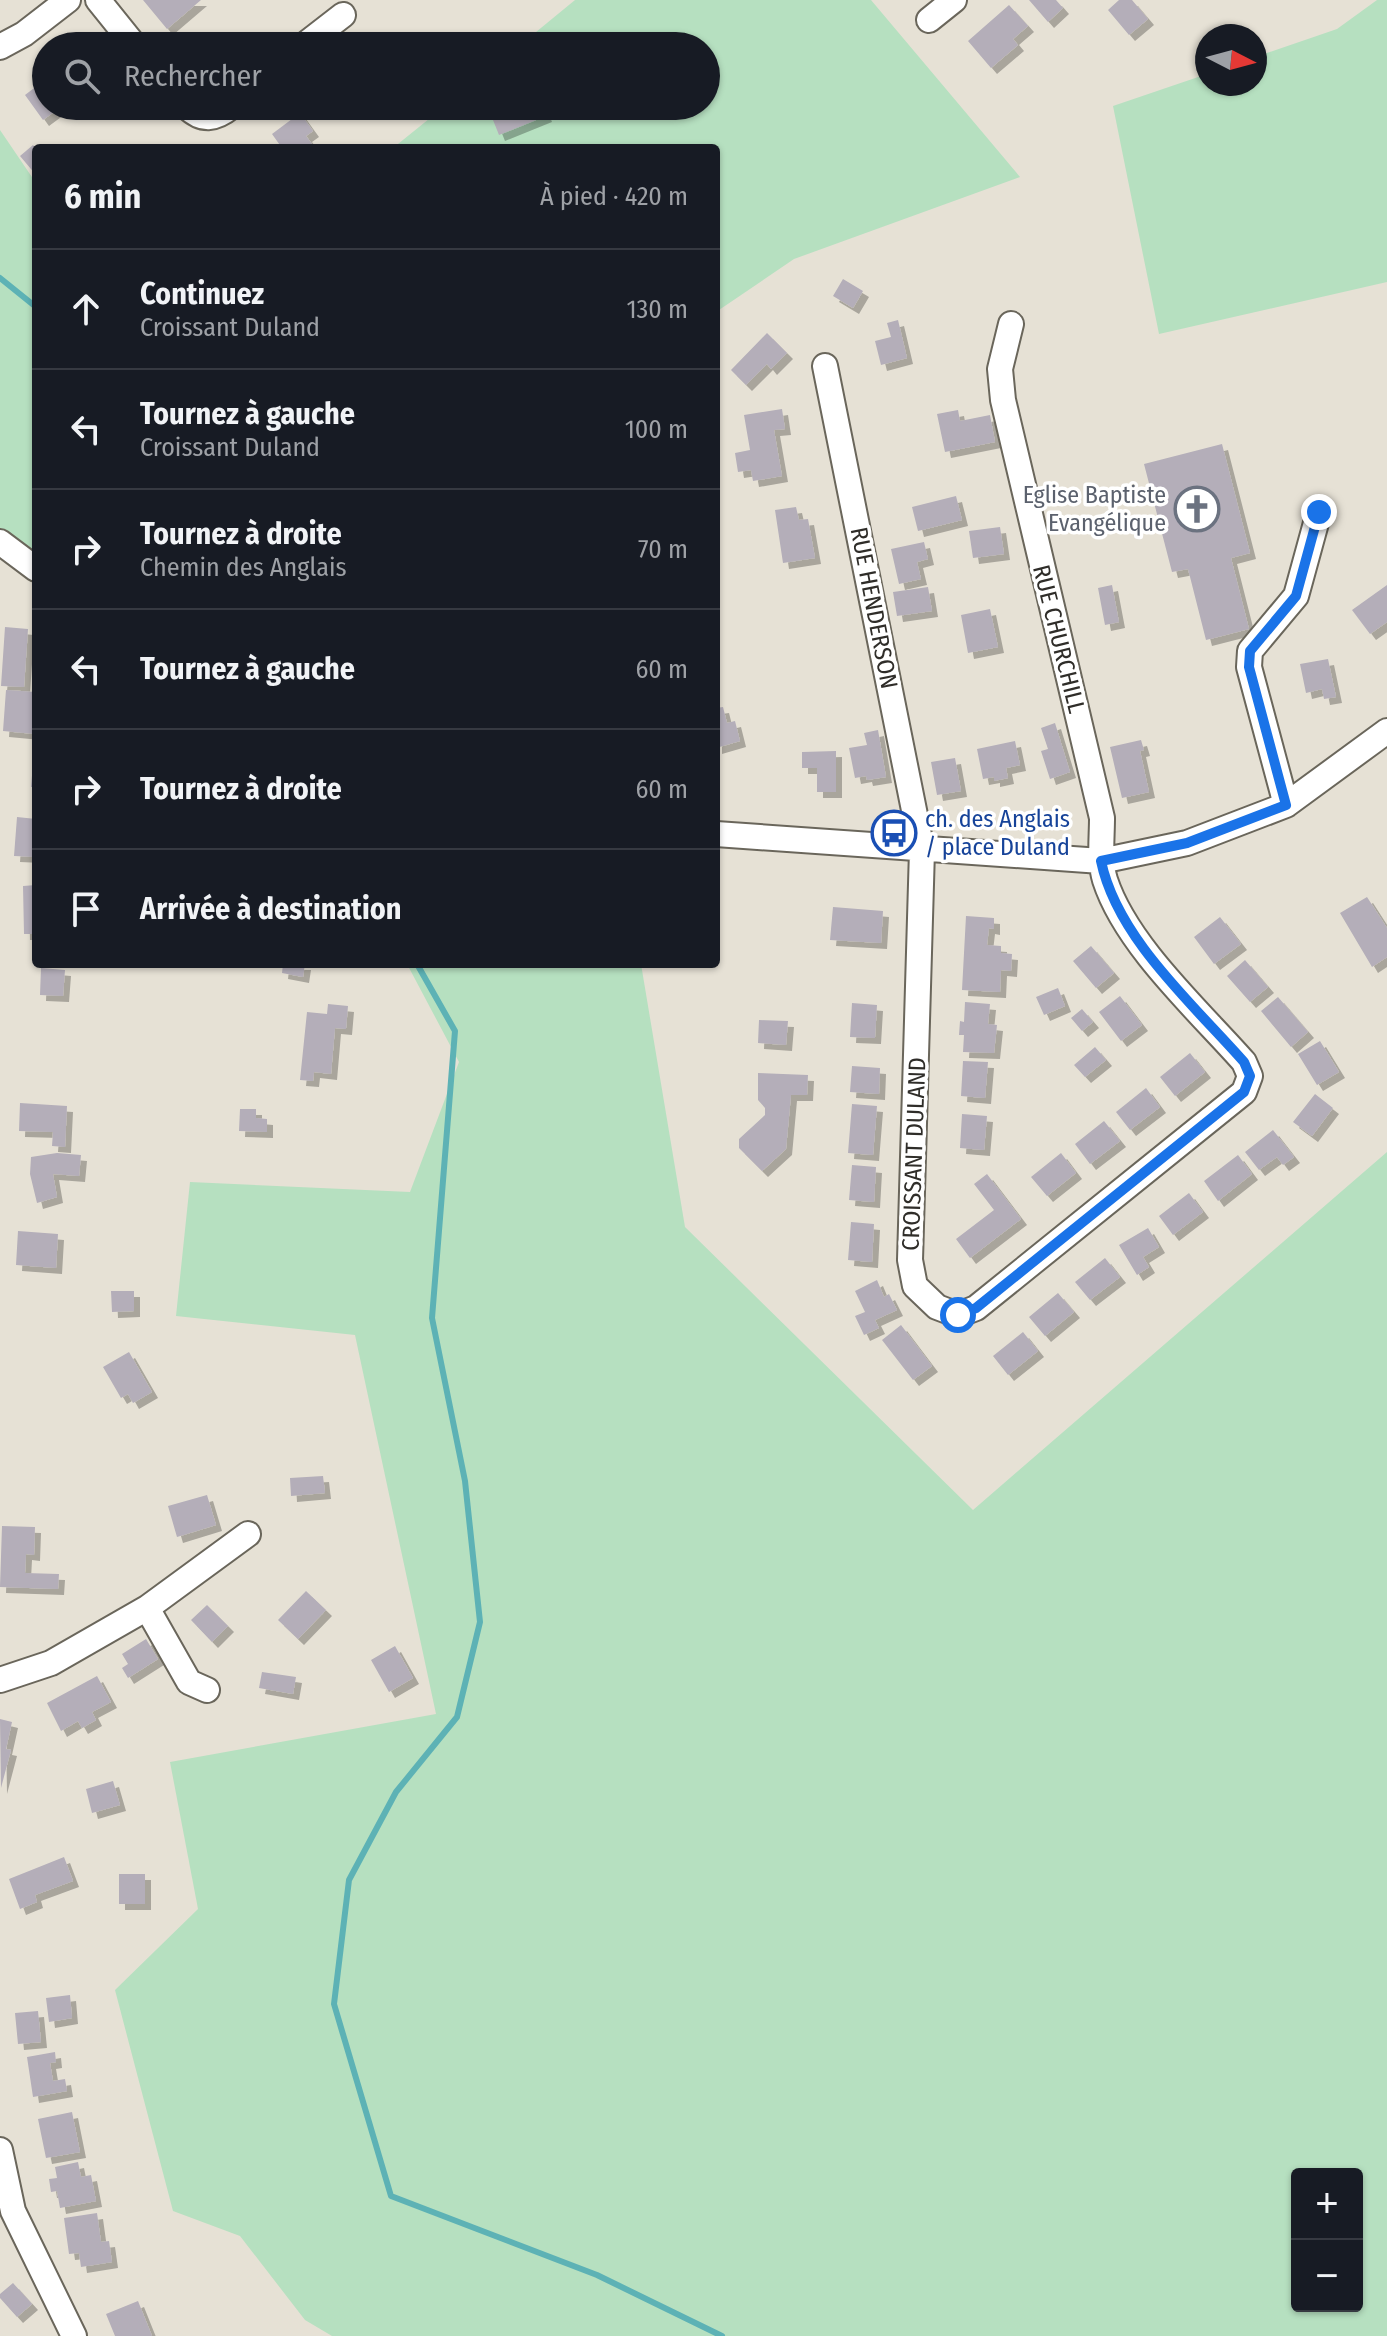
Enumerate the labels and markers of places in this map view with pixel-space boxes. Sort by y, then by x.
place label: Eglise Baptiste Evangélique [1023,481,1166,537]
church icon: Eglise Baptiste Evangélique [1173,485,1221,533]
place label: ch. des Anglais / place Duland [925,805,1070,861]
bus stop icon: ch. des Anglais / place Duland [870,809,918,857]

